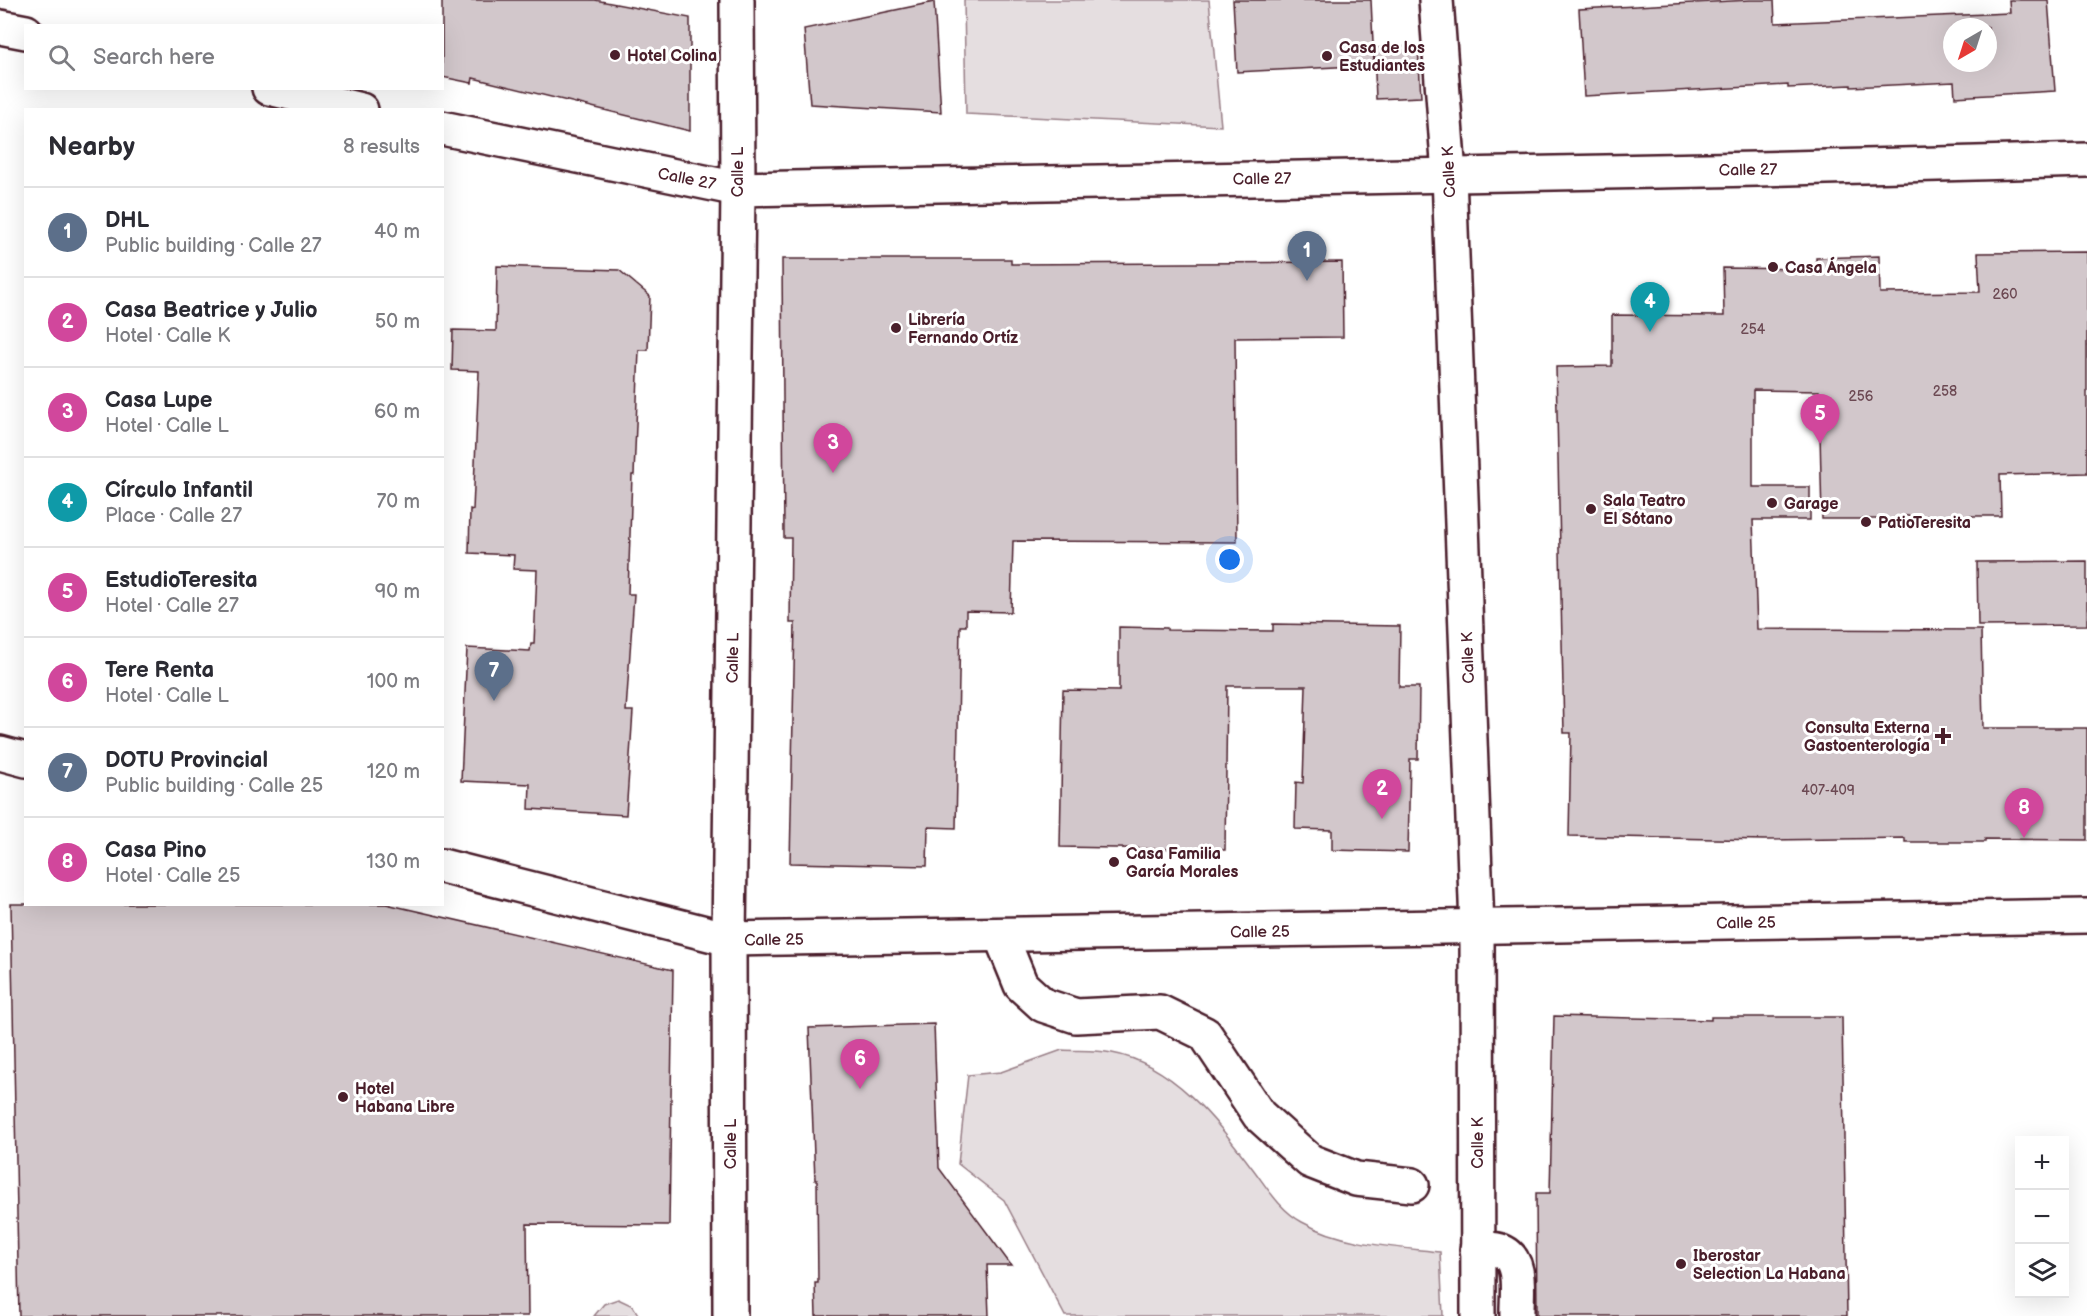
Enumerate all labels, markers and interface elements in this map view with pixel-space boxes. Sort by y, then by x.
north arrow [1943,18,1997,72]
search box [24,24,444,90]
place label: Casa de los Estudiantes [1339,39,1425,76]
icon: search [45,41,78,74]
text: Search here [93,44,215,71]
place label: Hotel Colina [627,47,717,66]
marker: Hotel Colina [608,48,622,62]
marker: Casa de los Estudiantes [1320,49,1334,63]
text: Nearby [48,132,135,163]
text: 8 results [343,135,420,159]
street label: Calle K [1439,145,1460,198]
street label: Calle L [729,146,748,197]
street label: Calle 27 [1719,160,1778,181]
street label: Calle 27 [656,165,717,194]
street label: Calle 27 [1233,169,1292,190]
text: DHL [105,207,149,234]
text: 1 [63,220,72,244]
text: 40 m [374,220,420,244]
pin: 1 [1288,232,1326,281]
text: Public building · Calle 27 [105,234,322,258]
place label: Casa Ángela [1785,256,1877,278]
marker: Casa Ángela [1766,260,1780,274]
pin: 4 [1630,282,1670,332]
house number: 260 [1992,286,2018,303]
text: Casa Beatrice y Julio [105,297,318,324]
text: 2 [62,310,73,334]
text: 50 m [375,310,420,334]
place label: Librería Fernando Ortíz [908,311,1018,348]
marker: Librería Fernando Ortíz [889,321,903,335]
house number: 254 [1741,321,1766,338]
text: Hotel · Calle K [105,324,230,348]
house number: 258 [1933,383,1957,400]
text: Casa Lupe [105,387,212,414]
house number: 256 [1849,388,1874,405]
pin: 5 [1800,394,1840,444]
text: 3 [62,400,73,424]
text: 60 m [374,400,420,424]
text: Hotel · Calle L [105,414,229,438]
pin: 3 [814,424,852,473]
text: Círculo Infantil [105,477,253,504]
text: 4 [62,490,73,514]
text: 70 m [376,490,420,514]
place label: Sala Teatro El Sótano [1603,492,1686,529]
place label: Garage [1784,495,1838,514]
marker: Garage [1765,496,1779,510]
marker: Sala Teatro El Sótano [1584,502,1598,516]
text: Place · Calle 27 [105,504,242,528]
place label: PatioTeresita [1878,514,1971,533]
marker: PatioTeresita [1859,515,1873,529]
your location [1215,545,1244,574]
text: EstudioTeresita [105,567,258,594]
text: 5 [62,580,73,604]
text: 90 m [375,580,420,604]
text: Hotel · Calle 27 [105,594,239,618]
street label: Calle K [1458,631,1479,684]
street label: Calle L [724,632,743,683]
pin: 7 [474,652,514,701]
text: Tere Renta [105,657,214,684]
text: 6 [61,670,74,694]
text: 100 m [367,670,420,694]
text: Hotel · Calle L [105,684,229,708]
place label: Consulta Externa Gastoenterología [1804,719,1930,756]
marker: Consulta Externa Gastoenterología [1934,727,1952,745]
text: DOTU Provincial [105,747,268,774]
text: 7 [62,760,73,784]
text: 120 m [367,760,420,784]
pin: 2 [1362,770,1402,819]
text: Public building · Calle 25 [105,774,323,798]
house number: 407-409 [1801,782,1855,799]
pin: 8 [2004,788,2044,838]
text: Casa Pino [105,837,207,864]
place label: Casa Familia García Morales [1126,845,1238,882]
text: 8 [61,850,74,874]
text: 130 m [366,850,420,874]
marker: Casa Familia García Morales [1107,855,1121,869]
text: Hotel · Calle 25 [105,864,240,888]
street label: Calle 25 [1716,913,1776,934]
street label: Calle 25 [1230,922,1290,943]
street label: Calle 25 [744,930,804,951]
pin: 6 [840,1040,880,1089]
place label: Hotel Habana Libre [355,1080,455,1117]
marker: Hotel Habana Libre [336,1090,350,1104]
street label: Calle K [1469,1117,1488,1169]
street label: Calle L [722,1118,741,1169]
map controls [2015,1136,2069,1298]
button: + [2015,1136,2069,1190]
button: − [2015,1190,2069,1244]
button: layers [2015,1244,2069,1298]
place label: Iberostar Selection La Habana [1693,1247,1846,1284]
marker: Iberostar Selection La Habana [1674,1257,1688,1271]

